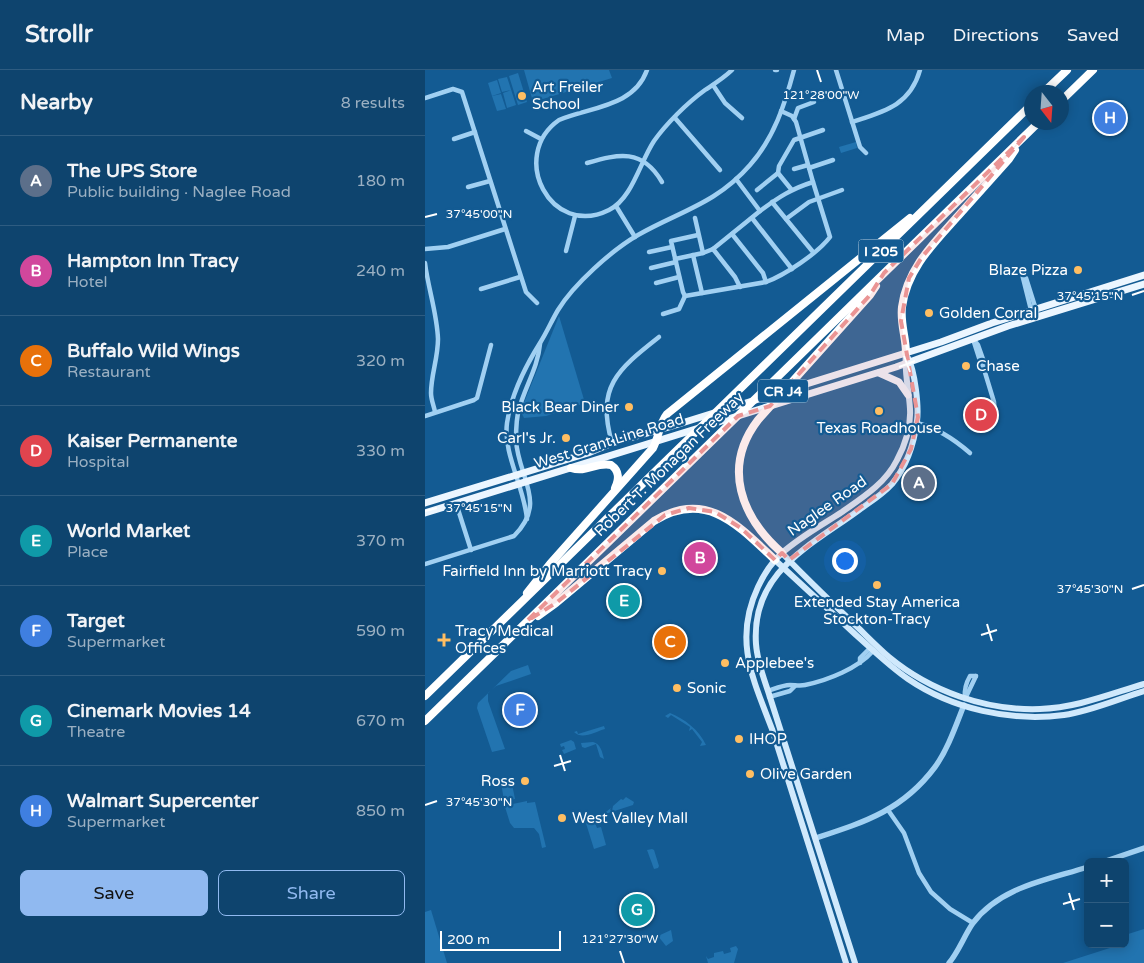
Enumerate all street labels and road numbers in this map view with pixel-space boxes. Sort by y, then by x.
road number: I 205 [859,240,903,262]
road number: CR J4 [758,380,808,402]
street label: Robert T. Monagan Freeway [591,388,747,540]
street label: West Grant Line Road [532,410,686,472]
street label: Naglee Road [784,472,870,540]

